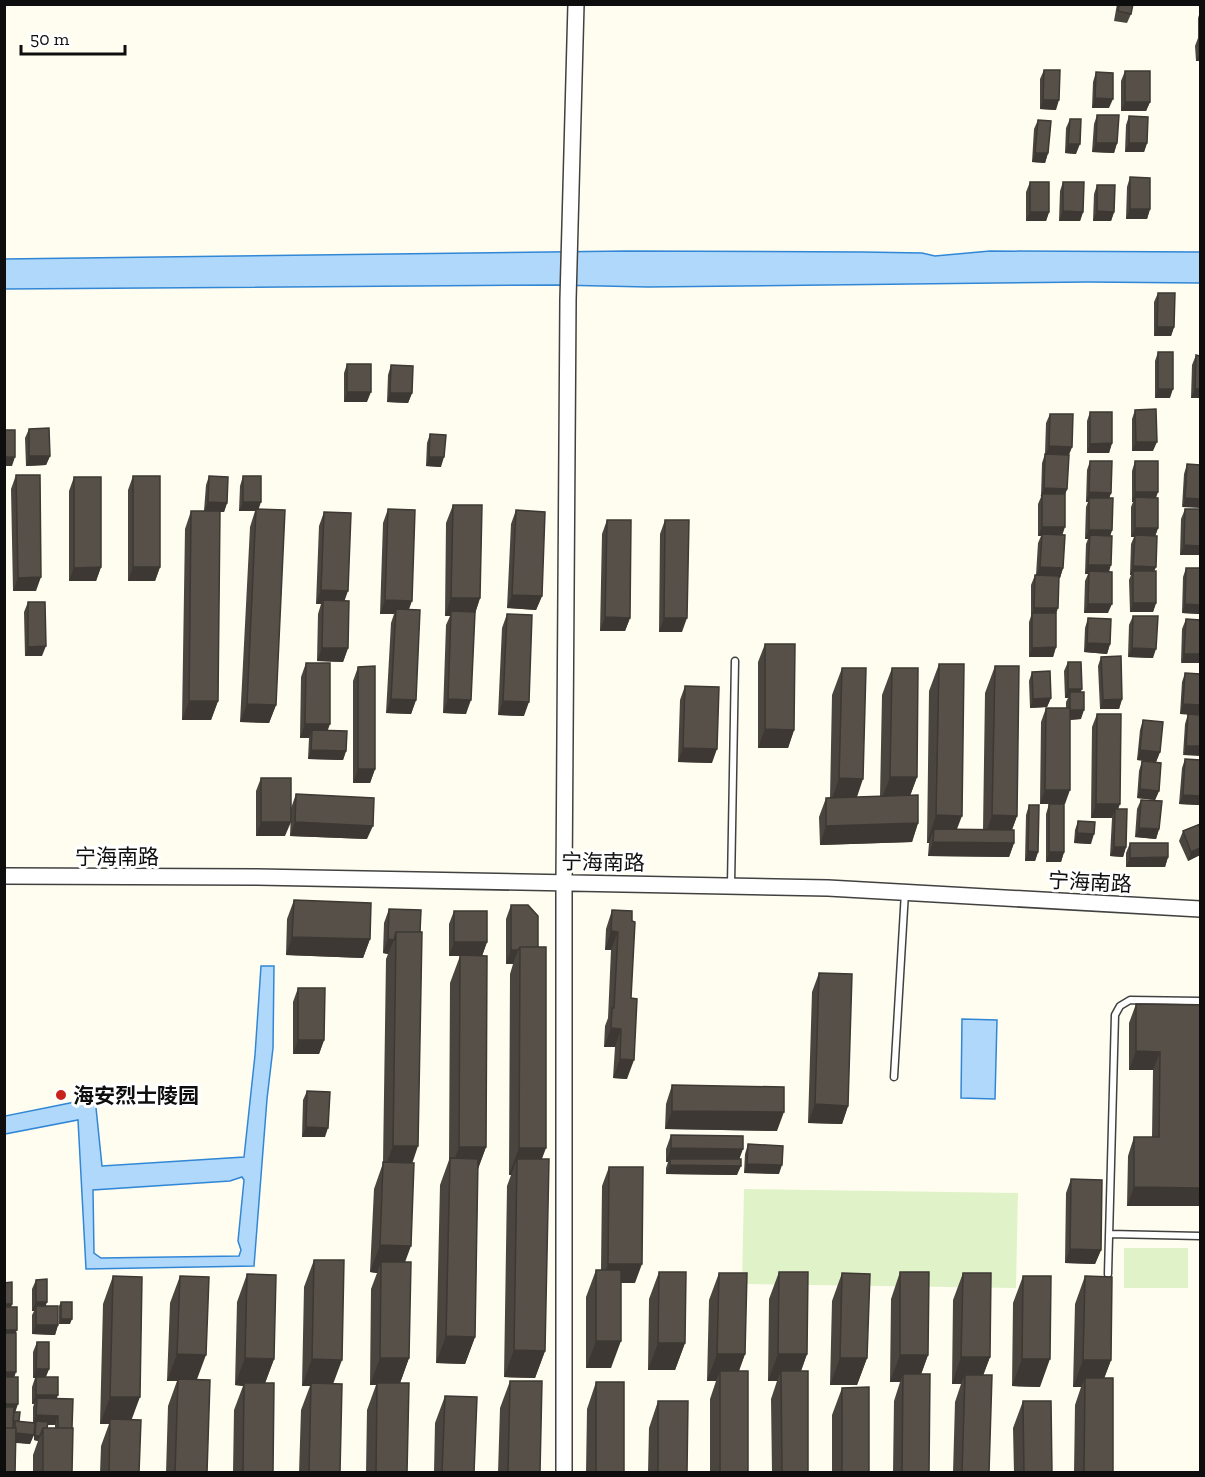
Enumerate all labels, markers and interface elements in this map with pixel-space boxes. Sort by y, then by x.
scale bar [21,18,124,56]
text: 50 m [30,28,70,50]
street label: 宁海南路 [75,844,159,869]
street label: 宁海南路 [561,849,645,875]
street label: 宁海南路 [1047,867,1133,897]
place label: 海安烈士陵园 [73,1083,199,1108]
marker: 海安烈士陵园 [54,1088,68,1102]

